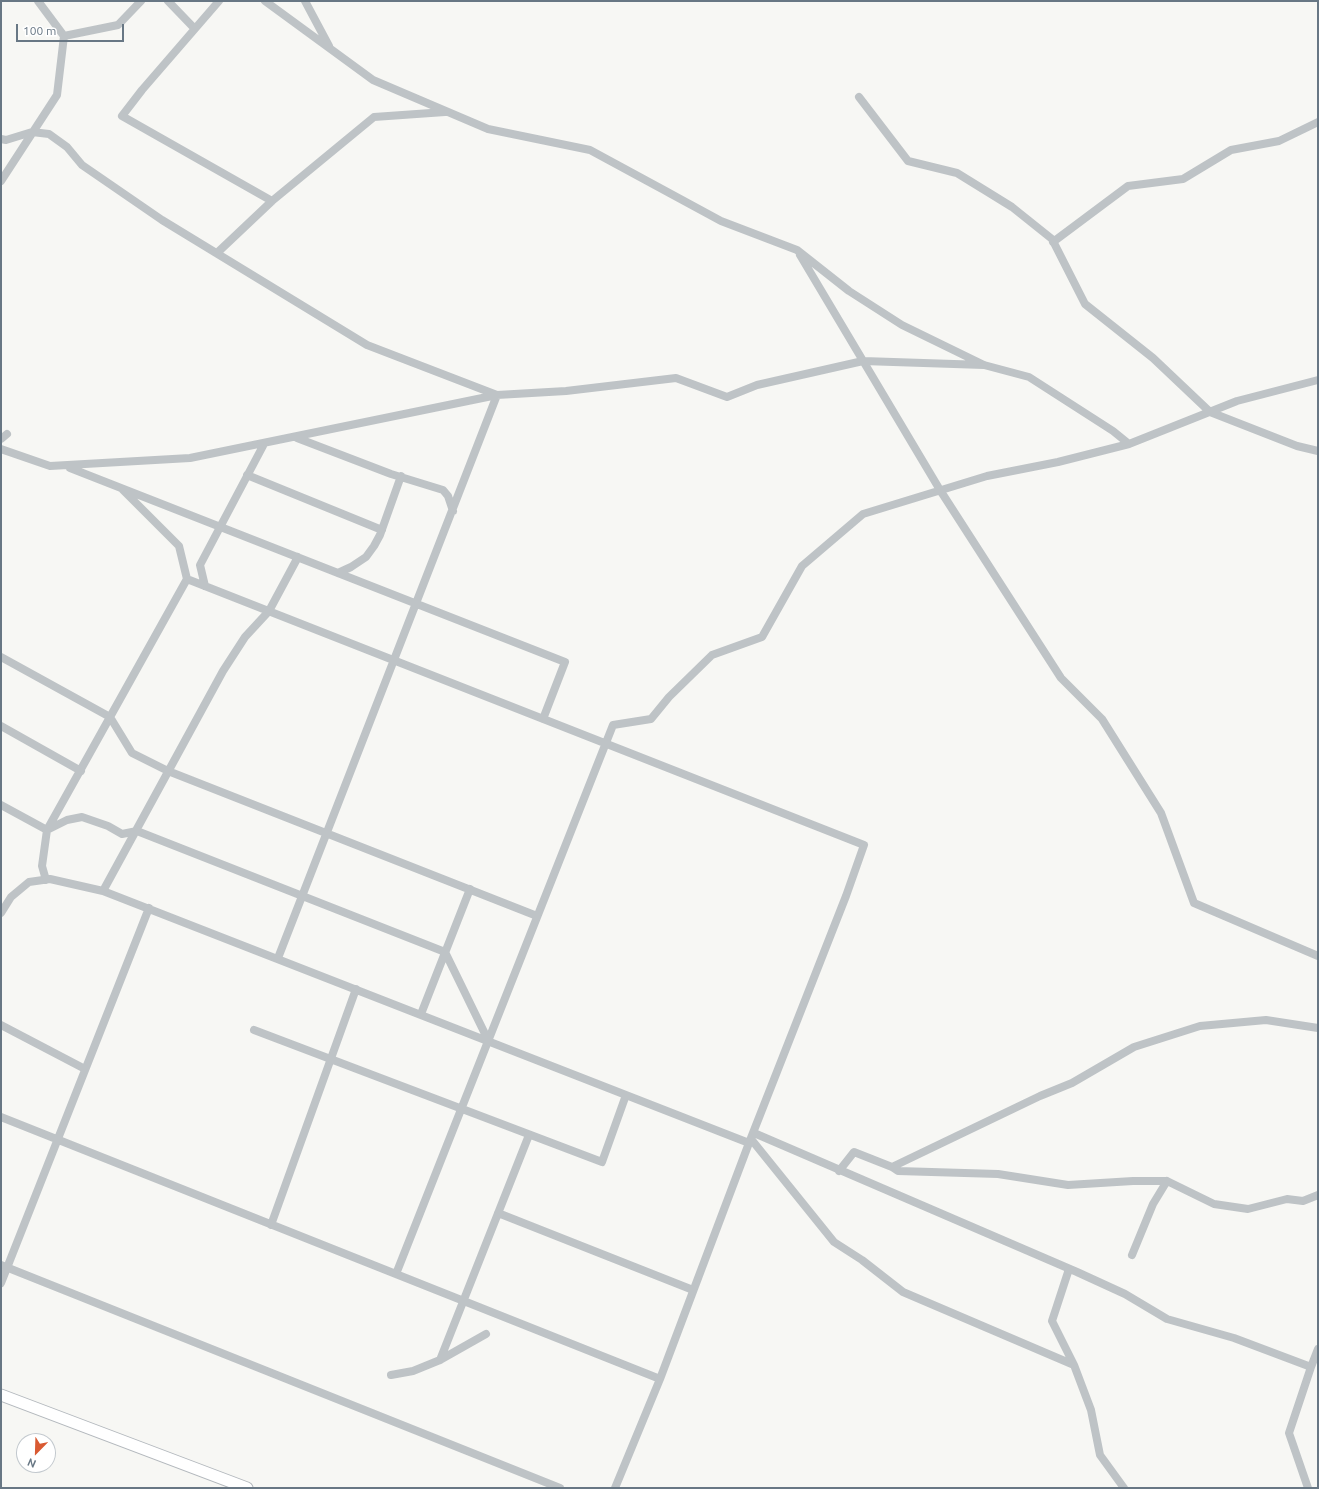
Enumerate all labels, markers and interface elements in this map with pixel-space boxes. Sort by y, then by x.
scale bar [18,16,126,42]
text: 100 m [23,24,56,37]
north arrow [16,1433,56,1473]
text: N [26,1456,38,1470]

